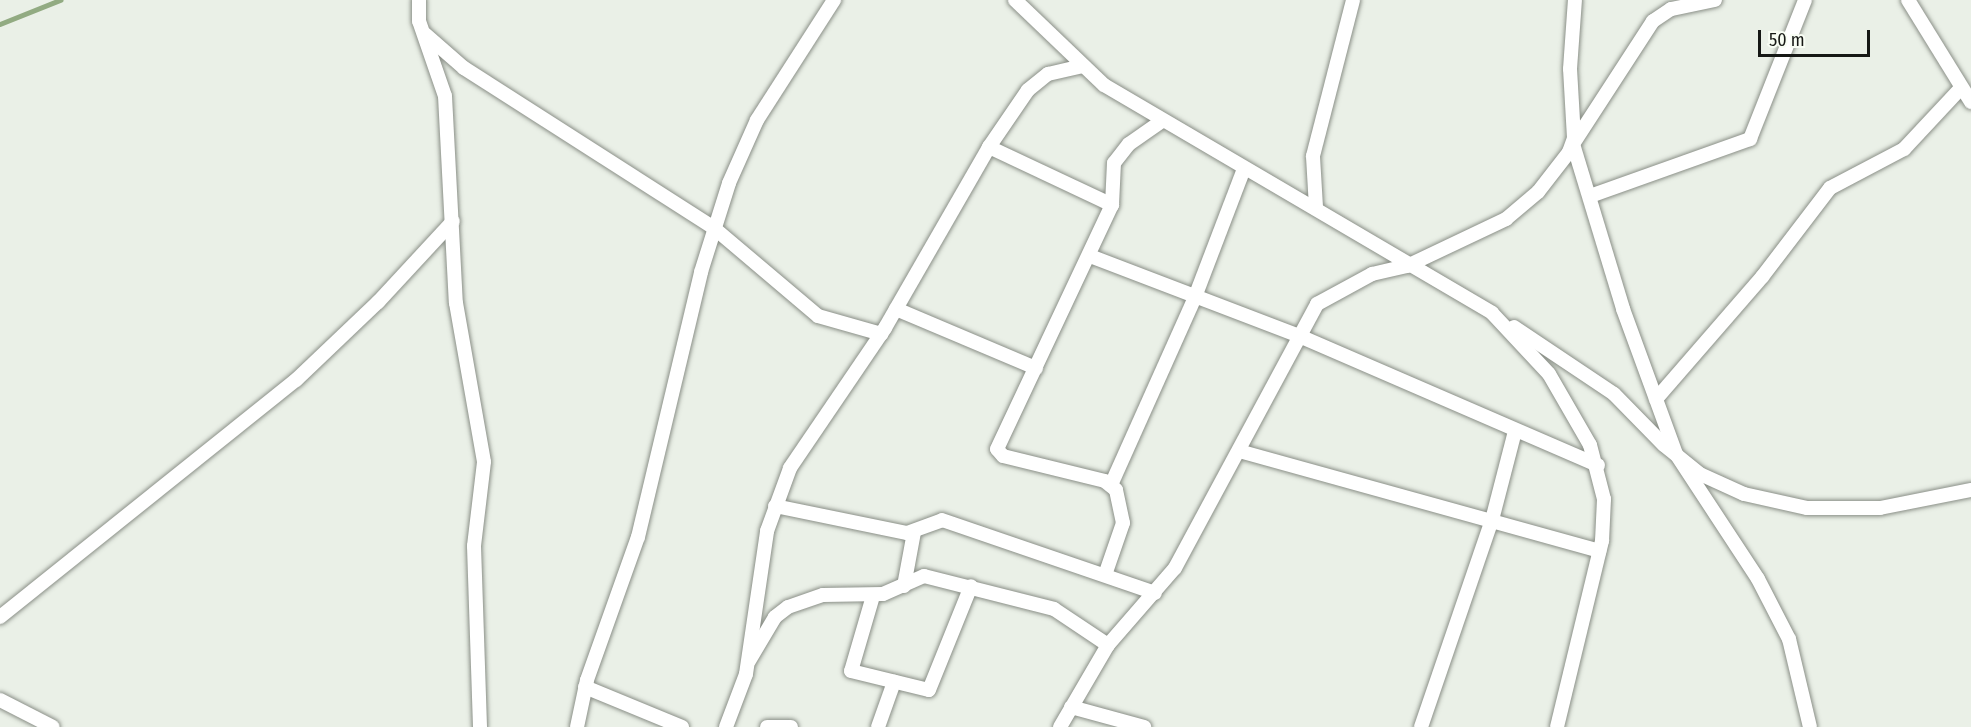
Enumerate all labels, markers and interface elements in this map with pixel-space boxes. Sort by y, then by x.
scale bar [1761,18,1874,56]
text: 50 m [1769,29,1805,51]

